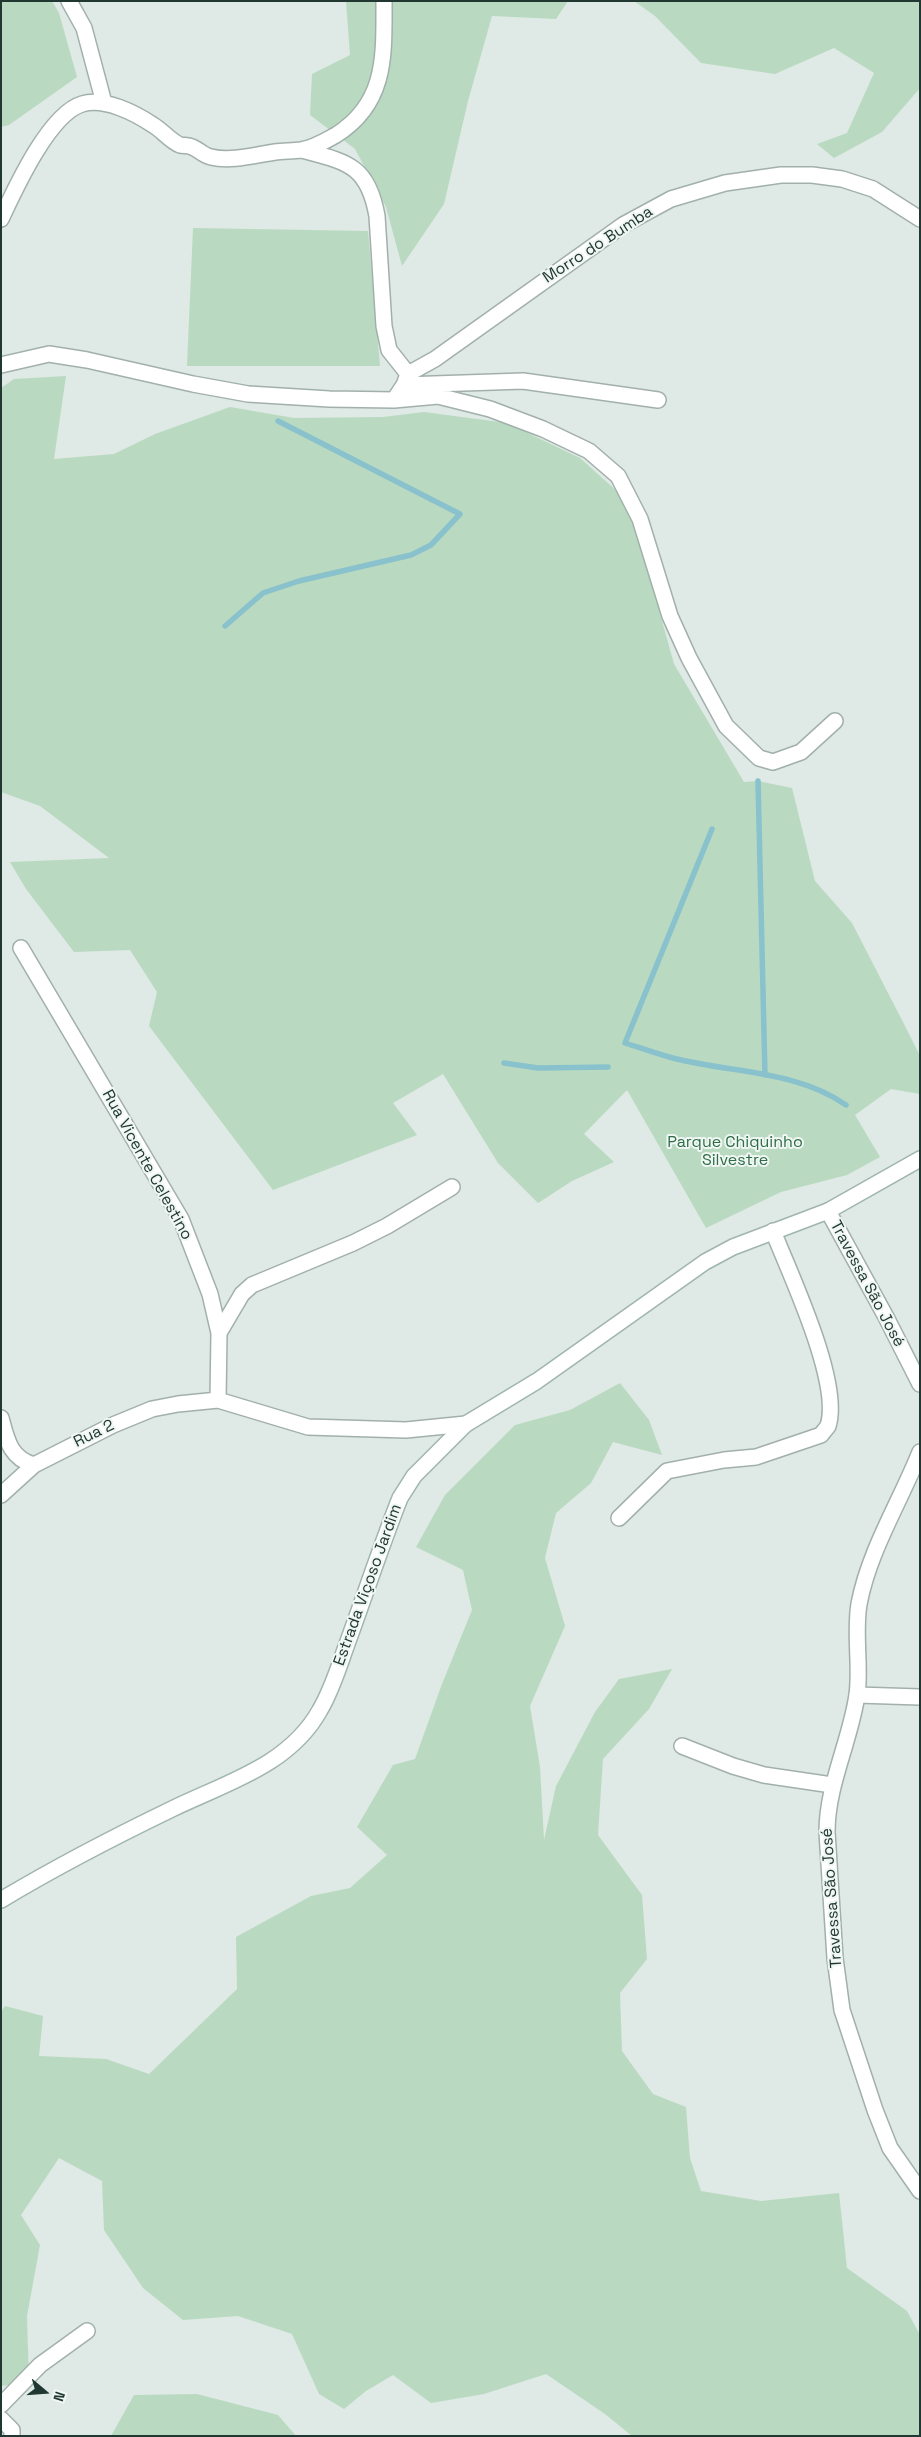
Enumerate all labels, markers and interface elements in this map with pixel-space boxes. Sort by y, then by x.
street label: Morro do Bumba [539,202,657,288]
street label: Rua Vicente Celestino [98,1087,196,1243]
park label: Parque Chiquinho Silvestre [667,1133,803,1171]
street label: Travessa São José [826,1218,908,1350]
street label: Rua 2 [71,1416,117,1452]
street label: Estrada Viçoso Jardim [330,1502,406,1668]
street label: Travessa São José [818,1827,846,1969]
north arrow [20,2367,70,2417]
text: N [49,2389,69,2404]

